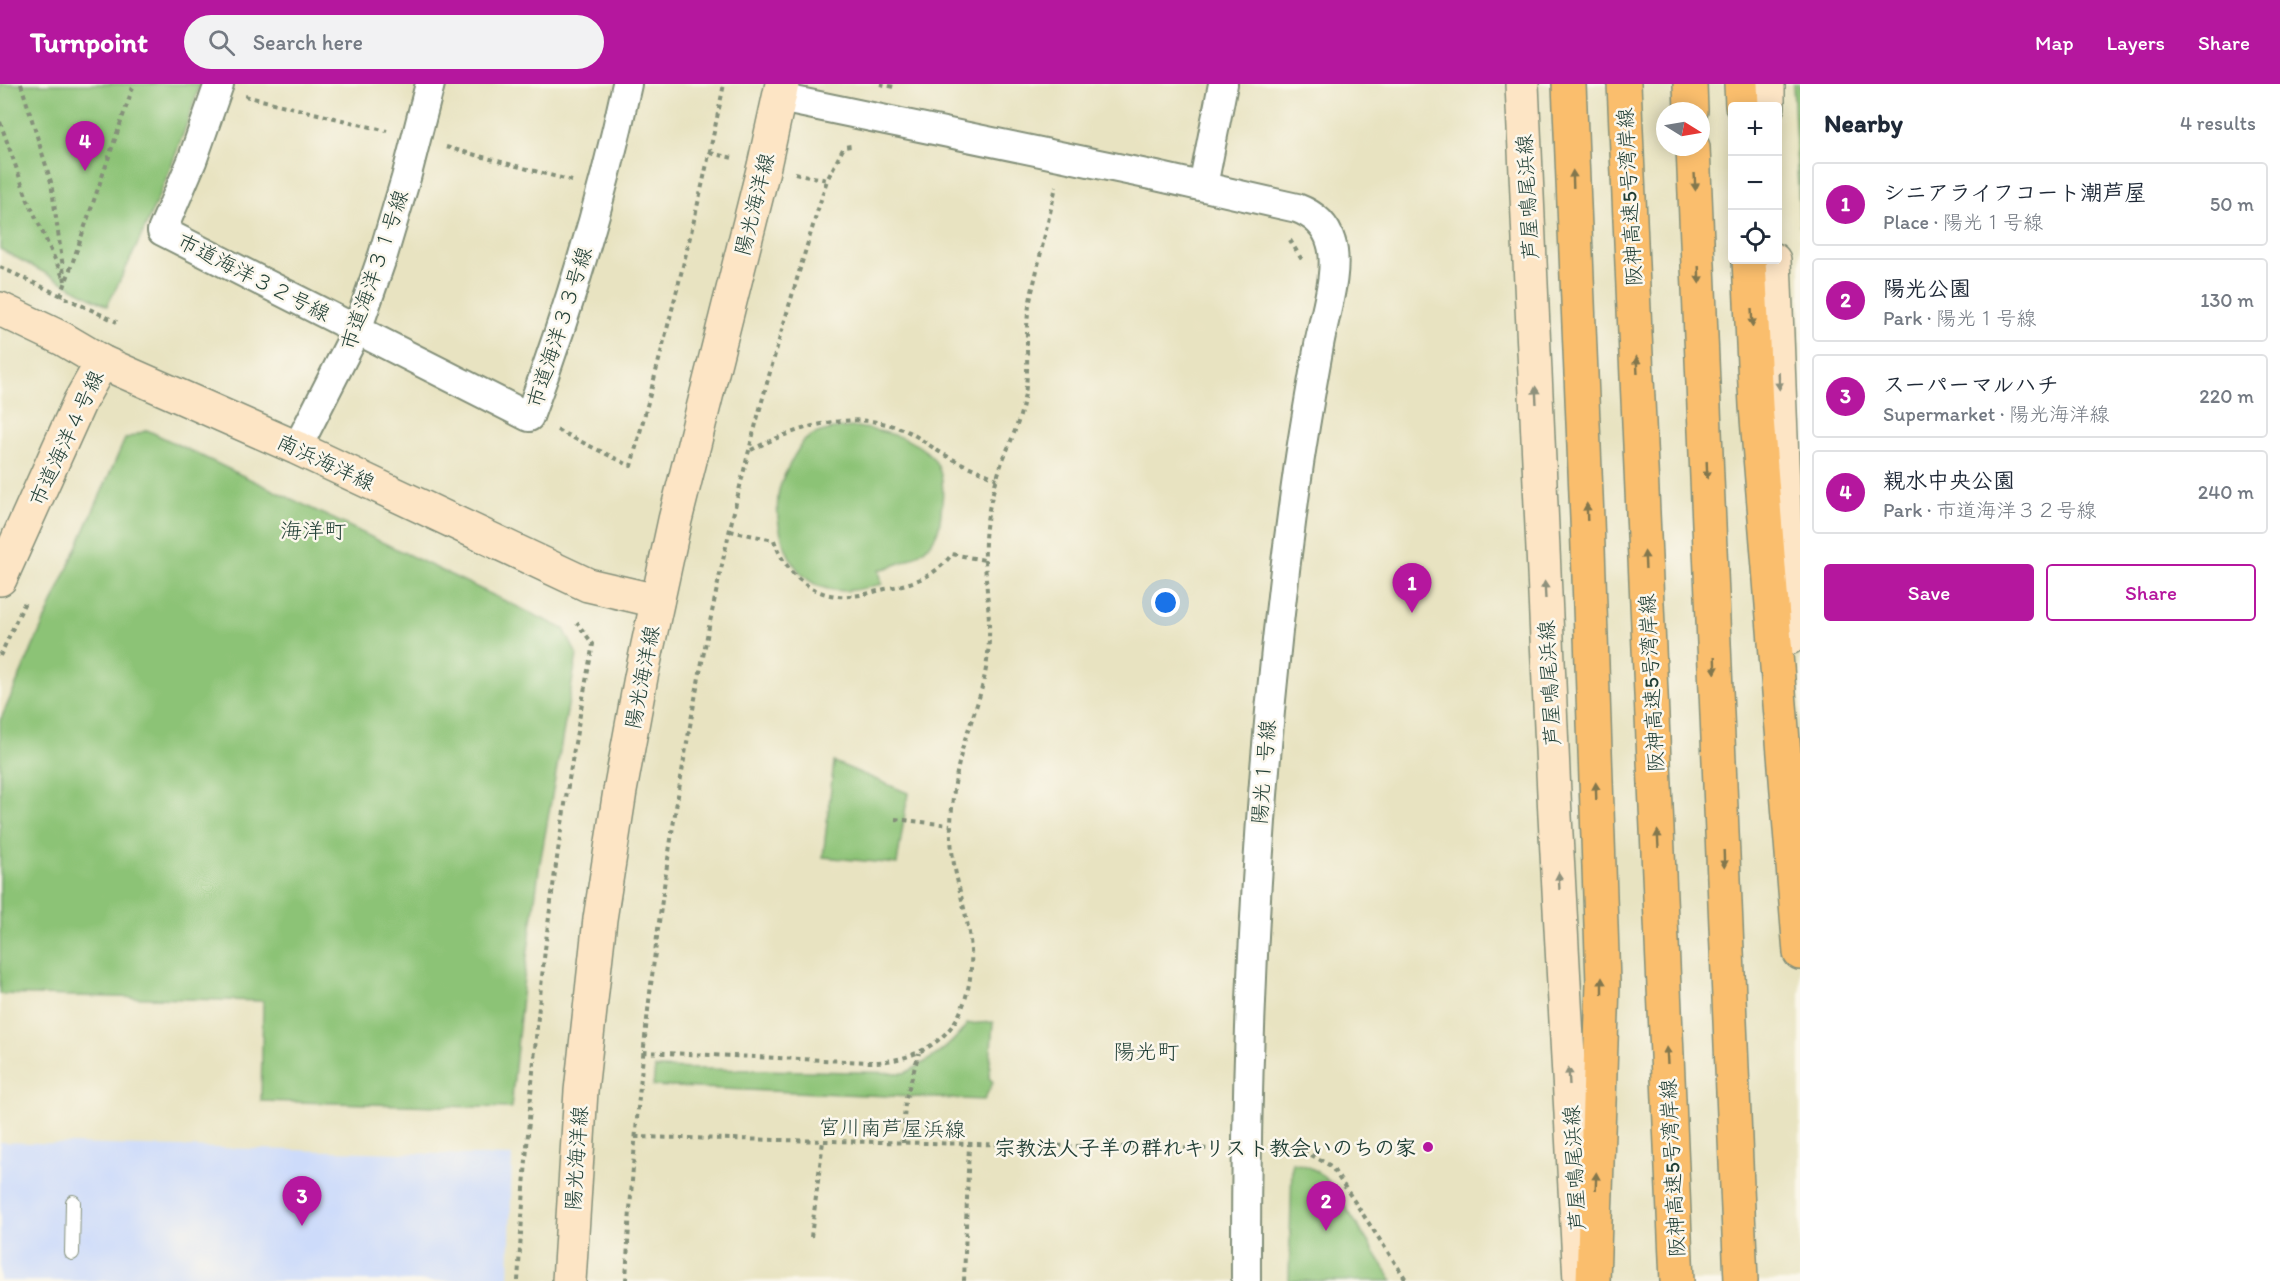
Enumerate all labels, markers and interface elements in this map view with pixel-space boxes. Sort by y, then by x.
search box [184,15,604,69]
text: Turnpoint [30,25,148,59]
icon: search [205,26,238,59]
text: Search here [253,29,363,56]
text: Map [2035,30,2074,55]
text: Layers [2107,30,2165,55]
text: Share [2198,30,2250,55]
north arrow [1656,102,1710,156]
map controls [1728,102,1782,264]
button: + [1728,102,1782,156]
street label: 阪神高速5号湾岸線 [1612,107,1646,287]
text: Nearby [1824,107,1903,139]
text: 4 results [2180,111,2256,135]
pin: 4 [66,122,104,171]
street label: 芦屋鳴尾浜線 [1511,133,1543,261]
street label: 陽光海洋線 [729,150,779,258]
button: − [1728,156,1782,210]
one-way arrow [1568,169,1578,188]
one-way arrow [1690,172,1699,191]
text: シニアライフコート潮芦屋 [1883,179,2147,206]
street label: 市道海洋３１号線 [335,187,413,353]
text: 1 [1841,192,1850,216]
text: 50 m [2210,192,2254,216]
button: locate [1728,210,1782,264]
text: Place · 陽光１号線 [1883,210,2043,234]
street label: 市道海洋３２号線 [173,228,335,326]
street label: 市道海洋３３号線 [521,243,597,411]
one-way arrow [1694,265,1703,284]
text: 陽光公園 [1883,275,1971,302]
text: 2 [1840,288,1851,312]
text: 130 m [2200,288,2254,312]
text: Park · 陽光１号線 [1883,306,2036,330]
one-way arrow [1747,308,1756,327]
one-way arrow [1632,356,1641,375]
street label: 市道海洋４号線 [24,366,108,510]
one-way arrow [1775,371,1784,390]
text: スーパーマルハチ [1883,371,2059,398]
text: 3 [1840,384,1851,408]
text: 220 m [2199,384,2254,408]
one-way arrow [1532,385,1541,404]
text: Supermarket · 陽光海洋線 [1883,402,2109,426]
street label: 南浜海洋線 [273,428,379,496]
one-way arrow [1702,460,1711,479]
text: 親水中央公園 [1883,467,2015,494]
text: 4 [1839,480,1852,504]
text: 240 m [2198,480,2254,504]
text: Park · 市道海洋３２号線 [1883,498,2096,522]
one-way arrow [1582,502,1591,521]
district label: 海洋町 [280,517,346,544]
one-way arrow [1641,551,1650,570]
pin: 1 [1392,564,1432,613]
button: Save [1824,564,2034,621]
button: Share [2046,564,2256,621]
one-way arrow [1540,580,1549,599]
your location [1151,588,1180,617]
street label: 阪神高速5号湾岸線 [1634,593,1668,773]
street label: 芦屋鳴尾浜線 [1533,619,1565,747]
street label: 陽光海洋線 [620,623,664,731]
one-way arrow [1711,655,1720,674]
street label: 陽光１号線 [1246,719,1280,825]
one-way arrow [1591,781,1601,800]
one-way arrow [1653,829,1662,848]
one-way arrow [1719,850,1728,869]
one-way arrow [1554,872,1563,891]
one-way arrow [1597,976,1607,995]
district label: 陽光町 [1113,1038,1179,1065]
one-way arrow [1663,1045,1672,1064]
one-way arrow [1564,1066,1573,1085]
street label: 阪神高速5号湾岸線 [1655,1078,1689,1258]
street label: 芦屋鳴尾浜線 [1558,1104,1590,1232]
street label: 陽光海洋線 [560,1105,592,1211]
street label: 宮川南芦屋浜線 [818,1114,966,1142]
place label: 宗教法人子羊の群れキリスト教会いのちの家 [994,1135,1416,1160]
marker: 宗教法人子羊の群れキリスト教会いのちの家 [1421,1140,1435,1154]
one-way arrow [1592,1171,1601,1190]
pin: 3 [282,1176,322,1226]
pin: 2 [1306,1182,1346,1231]

